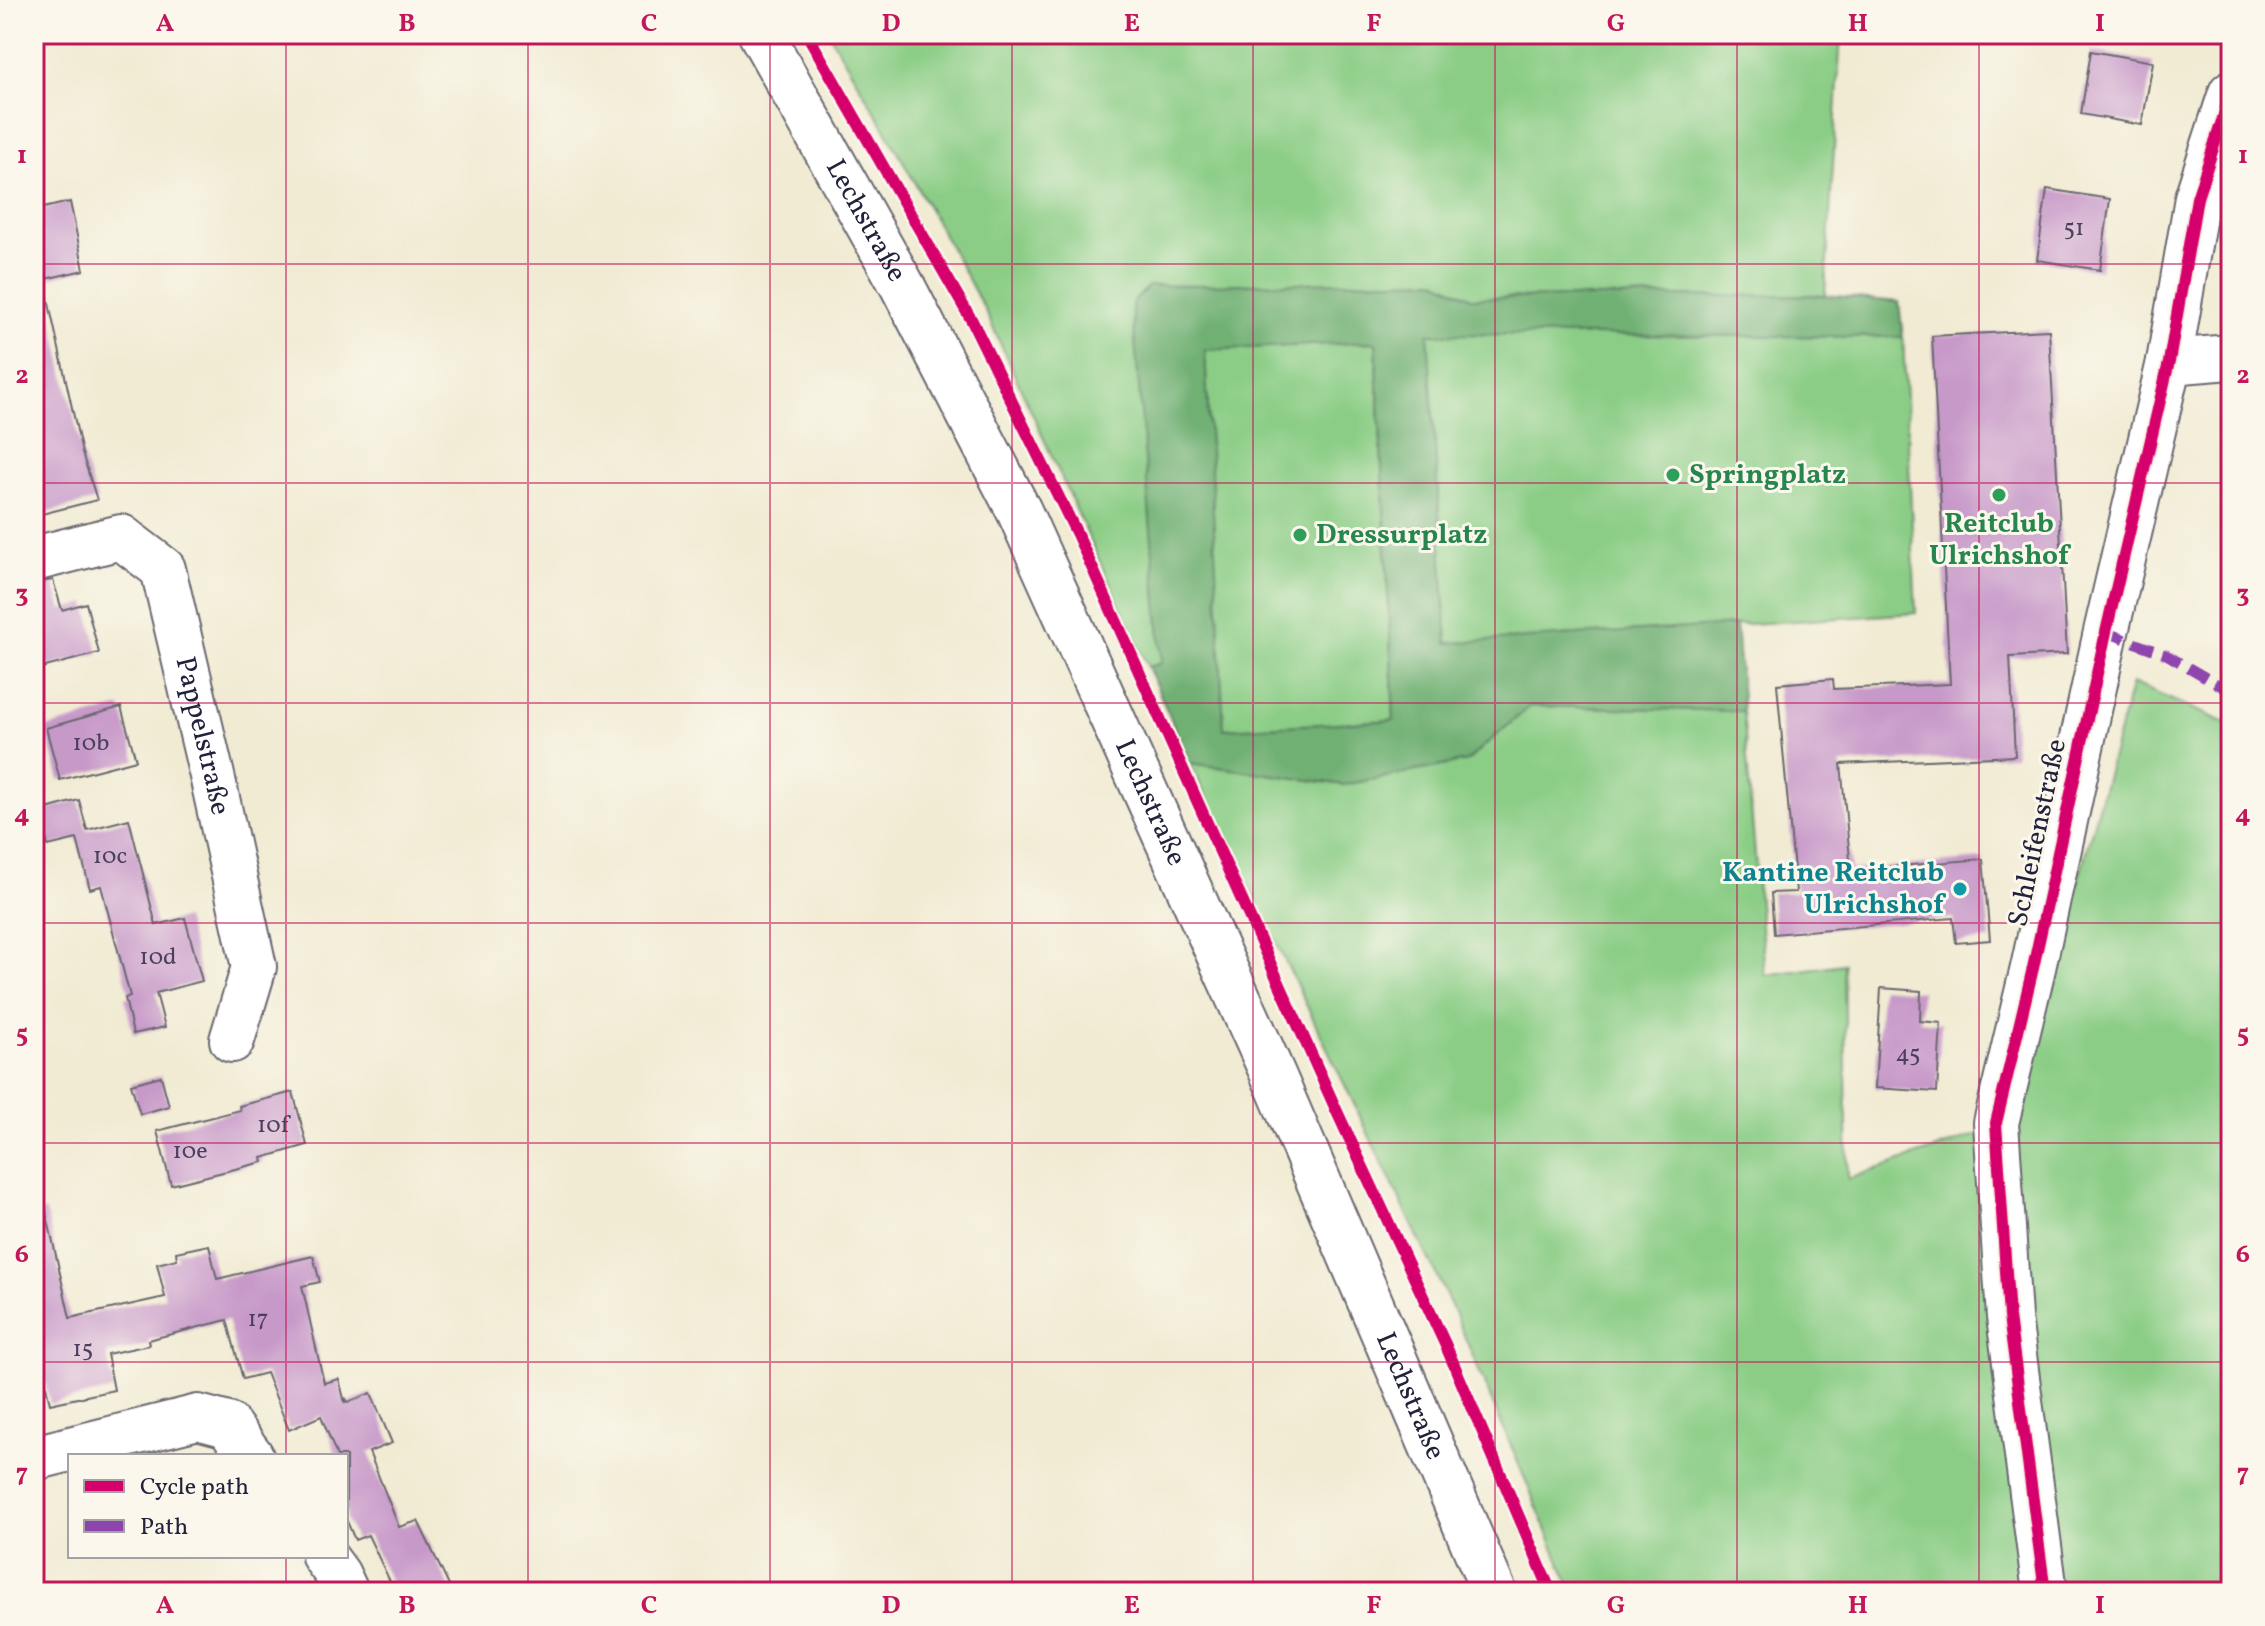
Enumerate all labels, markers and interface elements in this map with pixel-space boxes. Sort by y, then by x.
text: A [156,6,175,42]
text: B [398,6,416,42]
text: C [641,6,657,42]
text: D [881,6,901,42]
text: E [1124,6,1140,42]
text: F [1366,6,1382,42]
text: G [1607,6,1625,42]
text: H [1848,6,1868,42]
text: I [2095,6,2105,42]
text: 1 [17,138,27,174]
text: 1 [2238,138,2248,174]
street label: Lechstraße [816,152,916,289]
house number: 51 [2064,212,2084,246]
text: 2 [15,358,29,394]
text: 2 [2236,358,2250,394]
place label: Springplatz [1689,456,1846,495]
marker: Springplatz [1664,466,1682,484]
marker: Reitclub Ulrichshof [1990,486,2008,504]
place label: Reitclub Ulrichshof [1929,505,2071,576]
place label: Dressurplatz [1316,516,1487,555]
marker: Dressurplatz [1291,526,1309,544]
text: 3 [15,577,29,613]
text: 3 [2236,577,2250,613]
street label: Pappelstraße [165,653,240,819]
house number: 10b [73,727,109,761]
street label: Lechstraße [1105,733,1196,872]
street label: Schleifenstraße [1999,735,2077,931]
text: 4 [14,797,30,833]
text: 4 [2235,797,2251,833]
house number: 10c [93,840,127,874]
place label: Kantine Reitclub Ulrichshof [1722,854,1946,925]
marker: Kantine Reitclub Ulrichshof [1951,880,1969,898]
house number: 10d [139,941,177,975]
text: 5 [16,1017,28,1053]
text: 5 [2237,1017,2249,1053]
house number: 45 [1895,1038,1921,1072]
house number: 10f [257,1109,292,1143]
house number: 10e [172,1135,208,1169]
text: 6 [15,1237,29,1273]
text: 6 [2236,1237,2250,1273]
house number: 17 [248,1303,268,1337]
street label: Lechstraße [1366,1326,1455,1466]
house number: 15 [73,1333,93,1367]
legend [68,1454,348,1558]
text: 7 [16,1456,28,1492]
text: 7 [2237,1456,2249,1492]
text: Cycle path [140,1471,249,1505]
text: Path [140,1511,188,1545]
text: A [156,1588,175,1624]
text: B [398,1588,416,1624]
text: C [641,1588,657,1624]
text: D [881,1588,901,1624]
text: E [1124,1588,1140,1624]
text: F [1366,1588,1382,1624]
text: G [1607,1588,1625,1624]
text: H [1848,1588,1868,1624]
text: I [2095,1588,2105,1624]

